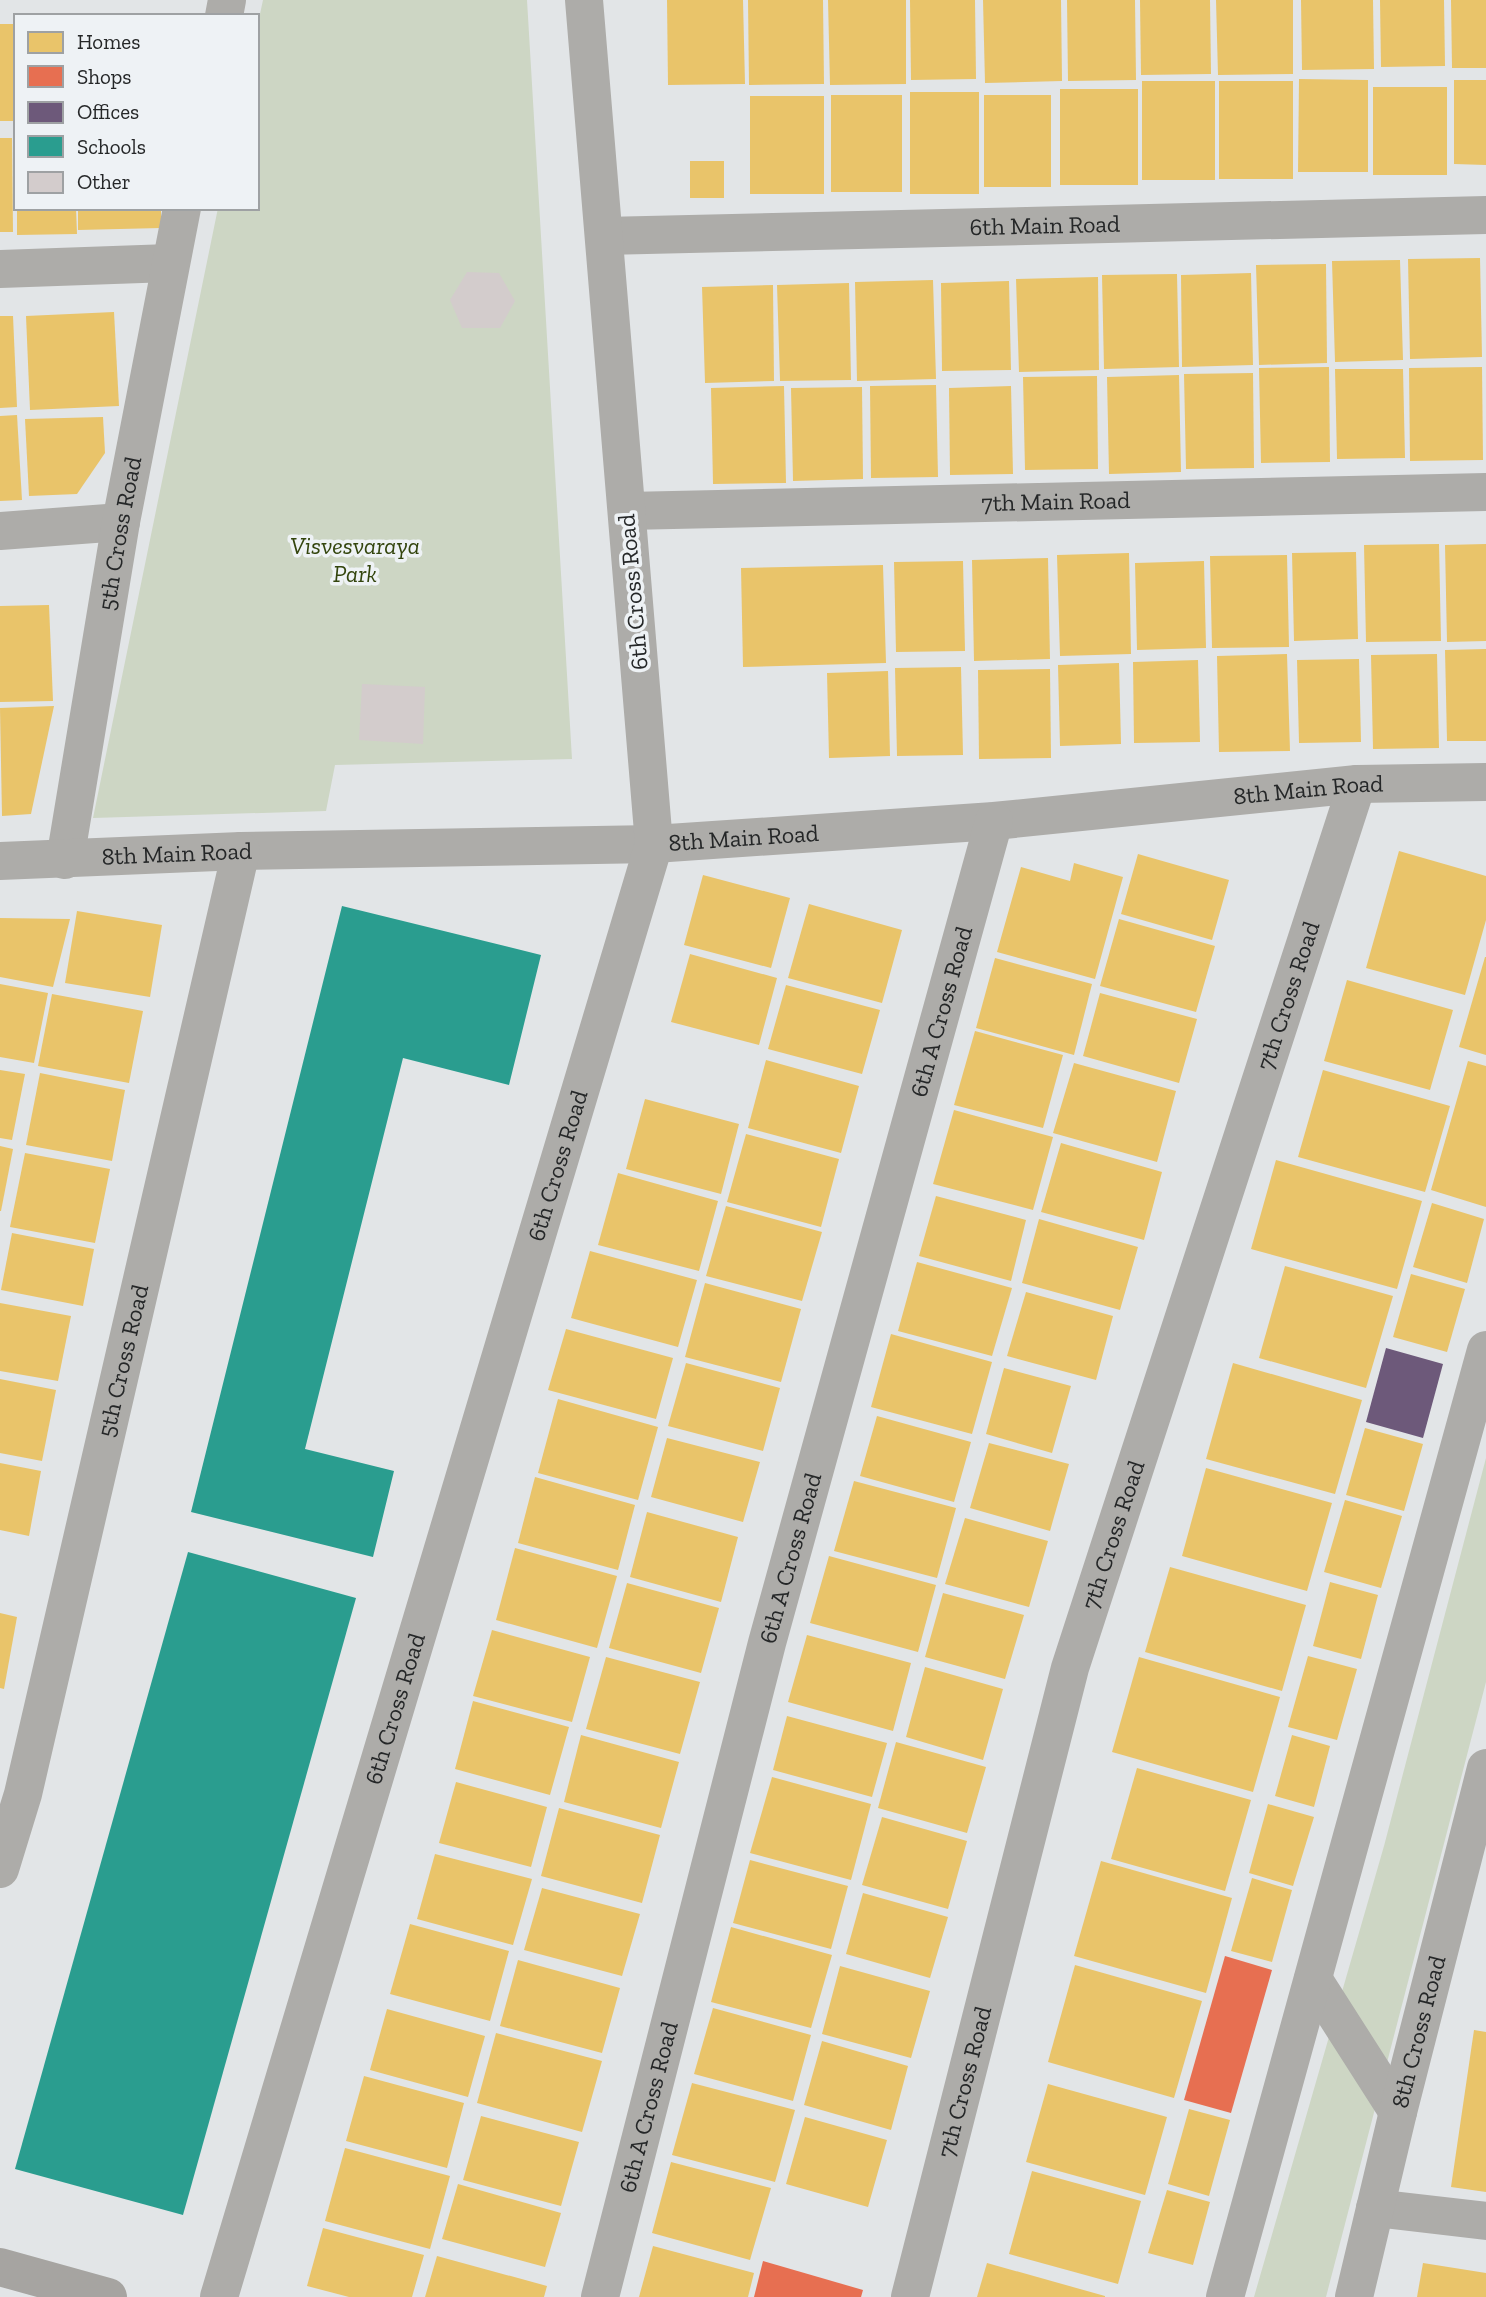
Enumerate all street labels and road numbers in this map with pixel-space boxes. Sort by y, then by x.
street label: 6th Main Road [969,209,1120,241]
street label: 5th Cross Road [92,454,147,613]
street label: 7th Main Road [981,485,1131,517]
street label: 6th Cross Road [611,513,654,671]
street label: 8th Main Road [1232,769,1384,811]
street label: 8th Main Road [667,818,820,857]
street label: 8th Main Road [101,836,252,871]
street label: 7th Cross Road [1250,917,1326,1074]
street label: 6th A Cross Road [903,923,978,1100]
street label: 6th Cross Road [521,1086,594,1245]
street label: 5th Cross Road [91,1282,154,1440]
street label: 7th Cross Road [1075,1457,1150,1613]
street label: 6th A Cross Road [753,1469,827,1647]
street label: 6th Cross Road [358,1630,431,1788]
street label: 8th Cross Road [1385,1952,1451,2111]
street label: 7th Cross Road [931,2003,997,2160]
street label: 6th A Cross Road [612,2018,684,2196]

